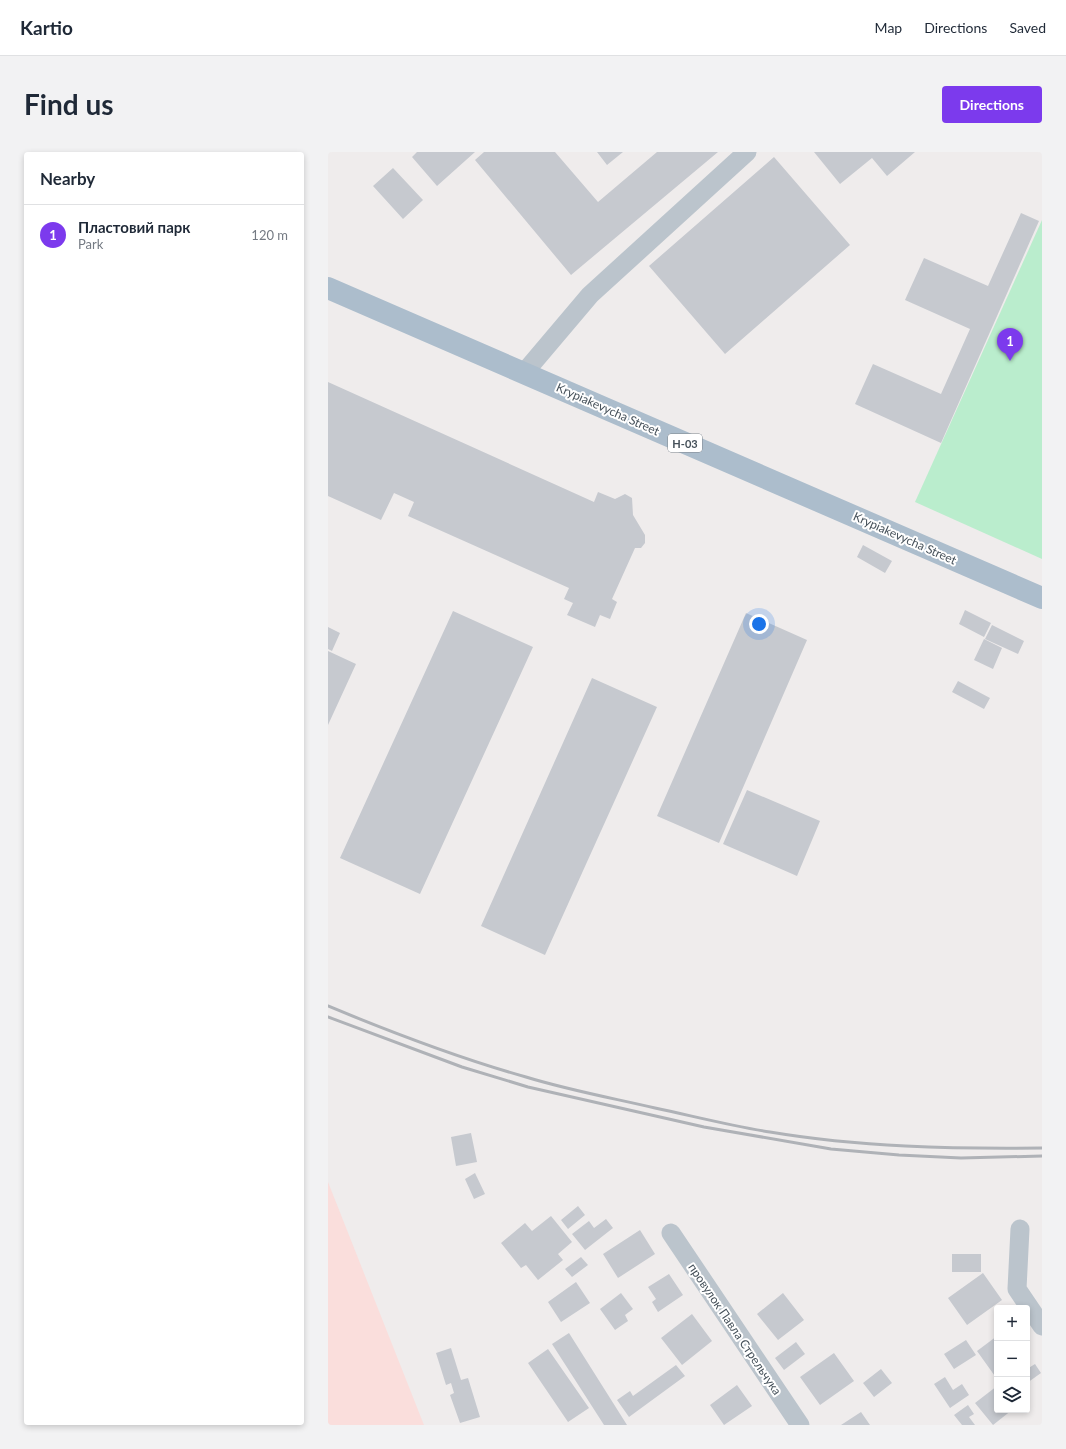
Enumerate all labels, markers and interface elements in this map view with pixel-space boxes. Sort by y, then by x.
text: Kartio [20,16,73,39]
text: Map [875,19,902,36]
text: Directions [924,19,987,36]
text: Saved [1009,19,1046,36]
button: Directions [942,86,1042,123]
text: Find us [24,87,114,121]
text: Nearby [40,168,95,189]
text: Пластовий парк [78,218,190,236]
text: 1 [49,227,57,243]
text: 120 m [251,227,288,243]
text: Park [78,236,103,252]
pin: 1 [997,328,1023,361]
street label: Krypiakevycha Street [554,380,663,439]
road number: Н-03 [668,434,702,452]
street label: Krypiakevycha Street [851,509,960,568]
your location [749,614,769,634]
street label: провулок Павла Стрельчука [685,1260,785,1398]
map controls [994,1305,1030,1413]
button: + [994,1305,1030,1341]
button: − [994,1341,1030,1377]
button: layers [994,1377,1030,1413]

